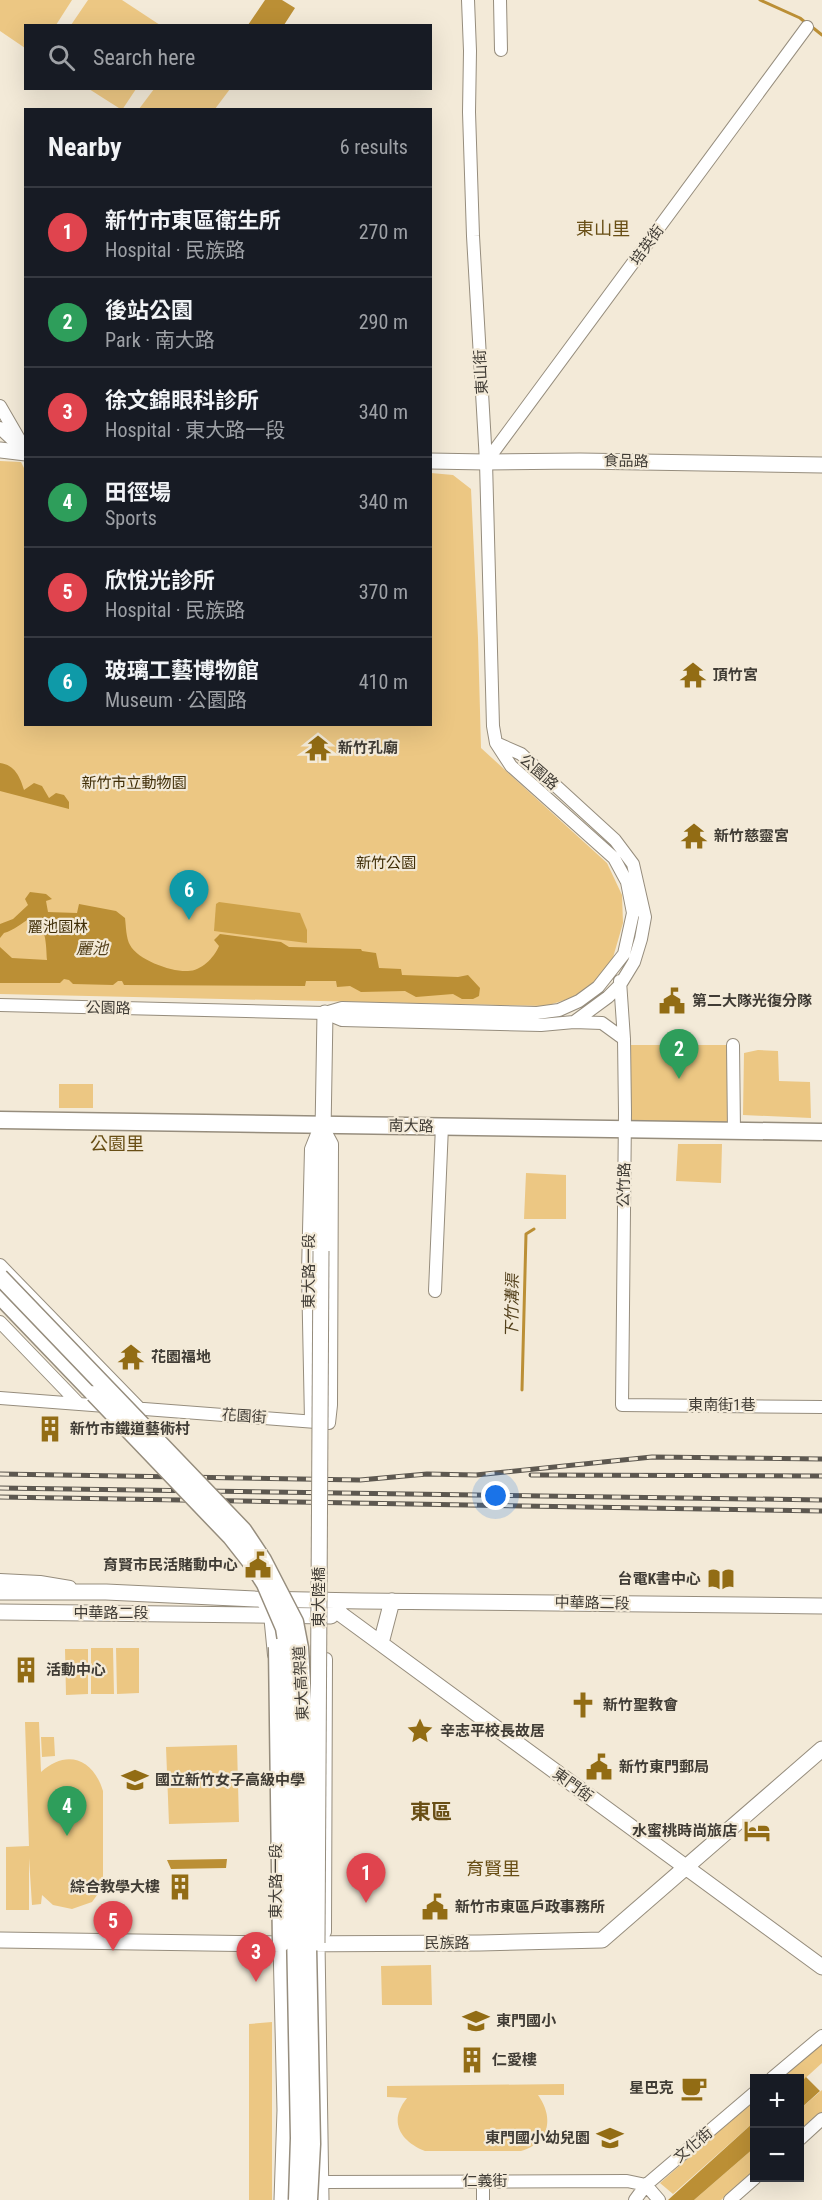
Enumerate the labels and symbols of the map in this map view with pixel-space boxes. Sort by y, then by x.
district label: 東山里 [576,218,630,239]
street label: 培英街 [626,222,668,268]
street label: 東山街 [471,349,491,395]
street label: 食品路 [603,452,649,470]
temple icon: 頂竹宮 [678,660,708,690]
place label: 頂竹宮 [713,666,758,684]
temple icon: 新竹孔廟 [303,733,333,763]
place label: 新竹孔廟 [338,739,398,757]
street label: 公園路 [516,750,562,794]
park label: 新竹市立動物園 [81,774,187,792]
temple icon: 新竹慈靈宮 [679,821,709,851]
place label: 新竹慈靈宮 [714,827,789,845]
park label: 新竹公園 [356,854,416,872]
pin: 6 [170,870,208,920]
park label: 麗池園林 [28,918,88,936]
water label: 麗池 [76,939,110,958]
public building icon: 第二大隊光復分隊 [657,986,687,1016]
place label: 第二大隊光復分隊 [692,992,812,1010]
street label: 公園路 [85,999,131,1017]
pin: 2 [660,1030,698,1079]
street label: 南大路 [388,1117,434,1135]
district label: 公園里 [90,1133,144,1154]
street label: 公竹路 [615,1162,633,1208]
street label: 東大路一段 [300,1233,318,1309]
water label: 下竹溝渠 [502,1272,522,1338]
temple icon: 花園福地 [116,1342,146,1372]
place label: 花園福地 [151,1348,211,1366]
street label: 東南街1巷 [688,1396,756,1414]
street label: 花園街 [221,1405,267,1427]
building icon: 新竹市鐵道藝術村 [35,1414,65,1444]
place label: 新竹市鐵道藝術村 [70,1420,190,1438]
your location [481,1481,510,1510]
public building icon: 育賢市民活賭動中心 [243,1550,273,1580]
place label: 育賢市民活賭動中心 [103,1556,238,1574]
library icon: 台電K書中心 [706,1564,736,1594]
street label: 東大陸橋 [310,1567,328,1627]
place label: 台電K書中心 [618,1570,701,1588]
street label: 中華路二段 [554,1593,630,1613]
street label: 中華路二段 [73,1604,149,1622]
street label: 東大高架道 [290,1645,312,1721]
building icon: 活動中心 [11,1655,41,1685]
place label: 活動中心 [46,1661,106,1679]
church icon: 新竹聖教會 [568,1690,598,1720]
place label: 新竹聖教會 [603,1696,678,1714]
place icon: 辛志平校長故居 [405,1716,435,1746]
place label: 辛志平校長故居 [440,1722,545,1740]
public building icon: 新竹東門郵局 [584,1752,614,1782]
place label: 新竹東門郵局 [619,1758,709,1776]
street label: 東門街 [550,1764,596,1806]
school or university icon: 國立新竹女子高級中學 [120,1765,150,1795]
place label: 國立新竹女子高級中學 [155,1771,305,1789]
pin: 4 [48,1786,86,1836]
district label: 東區 [410,1800,452,1824]
hotel icon: 水蜜桃時尚旅店 [742,1816,772,1846]
place label: 水蜜桃時尚旅店 [632,1822,737,1840]
street label: 東大路一段 [267,1843,285,1919]
pin: 1 [346,1854,386,1903]
district label: 育賢里 [466,1858,520,1879]
building icon: 綜合教學大樓 [165,1872,195,1902]
place label: 綜合教學大樓 [70,1878,160,1896]
public building icon: 新竹市東區戶政事務所 [420,1892,450,1922]
place label: 新竹市東區戶政事務所 [455,1898,605,1916]
pin: 5 [94,1902,132,1951]
pin: 3 [236,1932,276,1982]
street label: 民族路 [424,1934,470,1952]
school or university icon: 東門國小 [461,2006,491,2036]
place label: 東門國小 [496,2012,557,2030]
building icon: 仁愛樓 [457,2045,487,2075]
place label: 仁愛樓 [492,2051,537,2069]
cafe icon: 星巴克 [679,2073,709,2103]
place label: 星巴克 [629,2079,674,2097]
school or university icon: 東門國小幼兒園 [595,2123,625,2153]
street label: 文化街 [670,2124,716,2166]
place label: 東門國小幼兒園 [485,2129,590,2147]
street label: 仁義街 [462,2172,508,2190]

